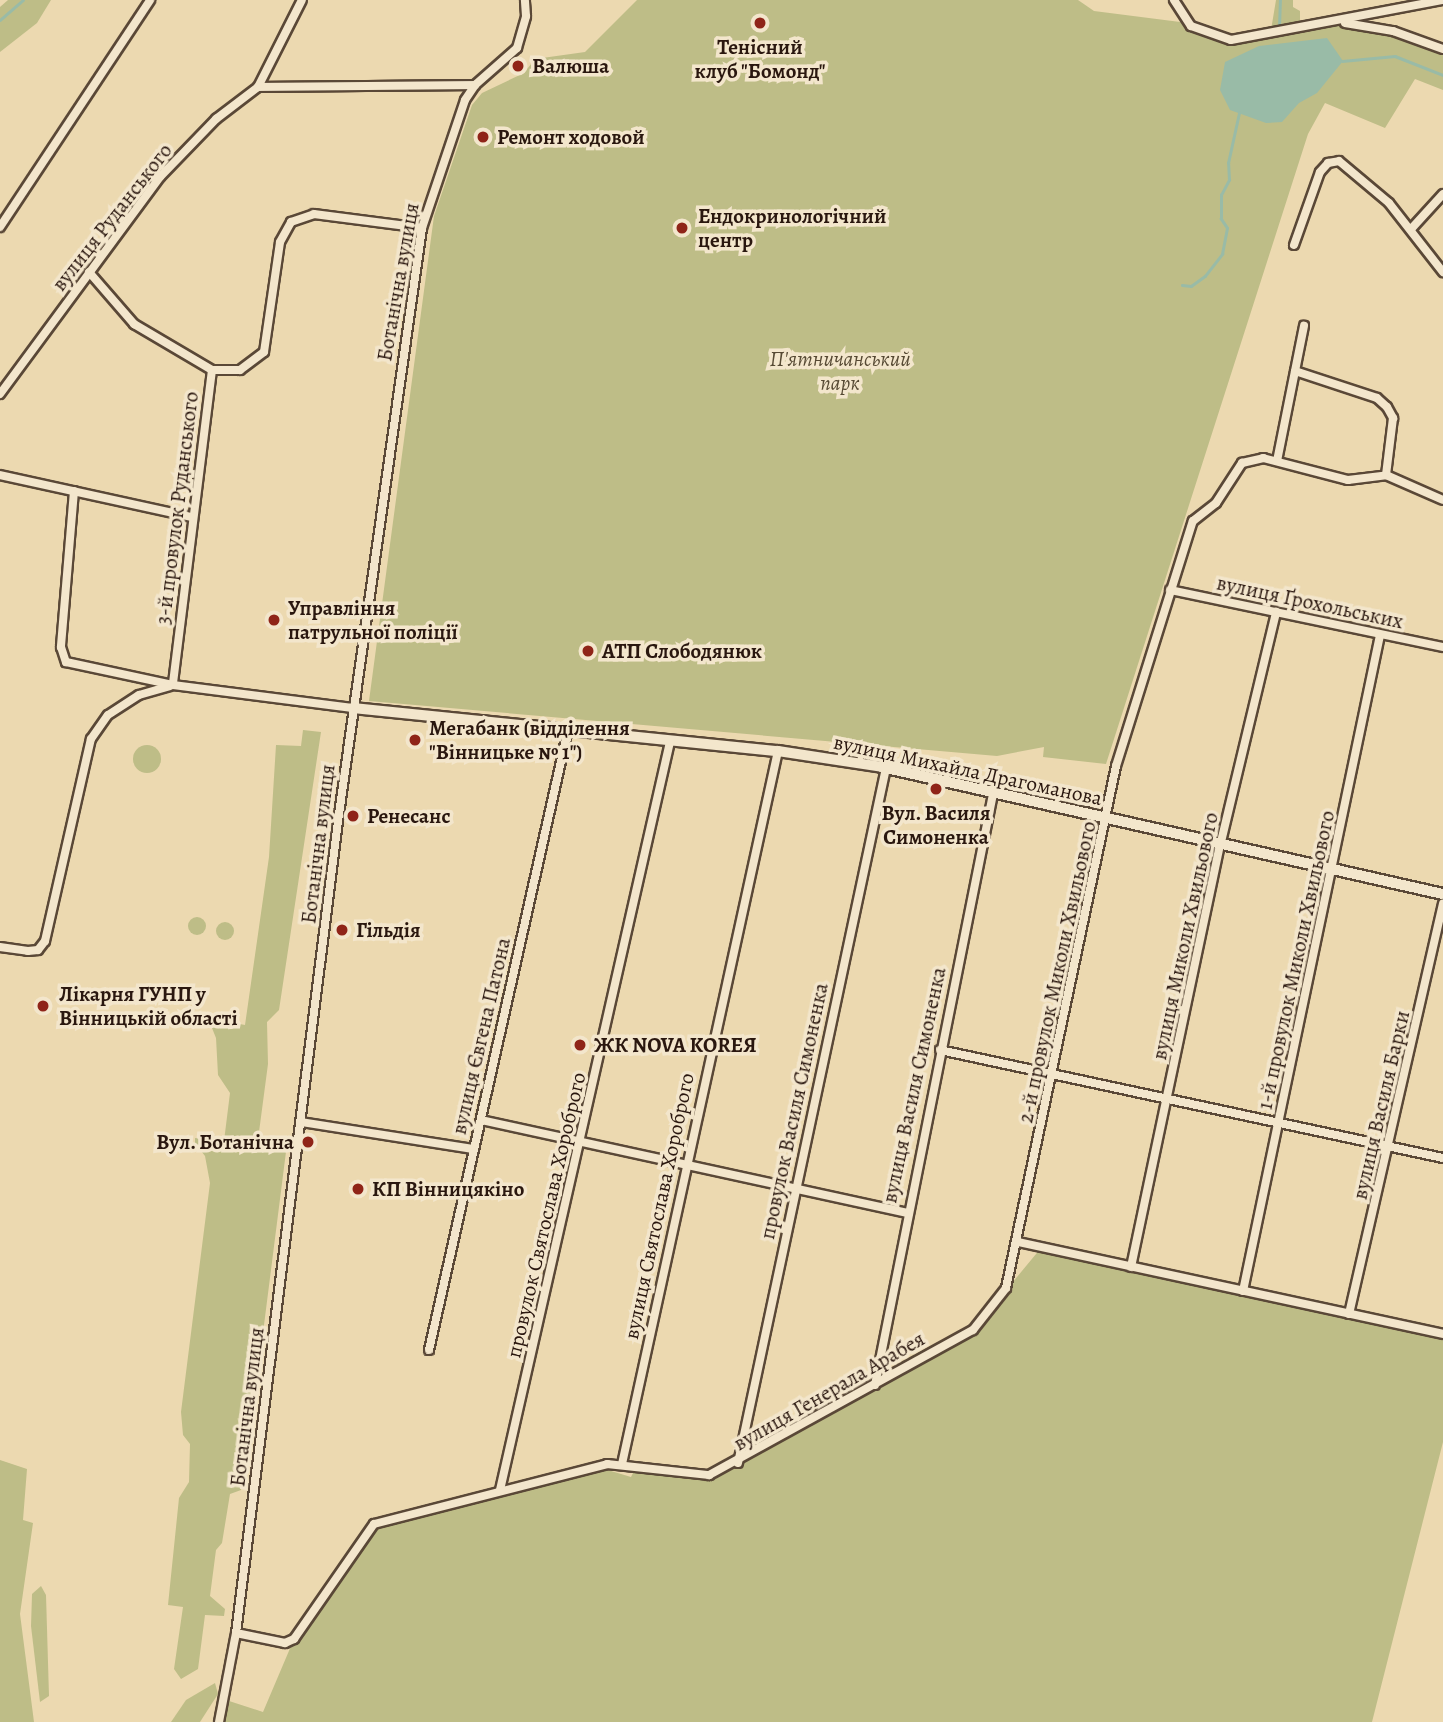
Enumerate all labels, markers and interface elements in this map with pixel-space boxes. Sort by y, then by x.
marker: Тенісний клуб "Бомонд" [752,15,768,31]
place label: Тенісний клуб "Бомонд" [694,34,826,84]
place label: Валюша [532,53,609,79]
marker: Валюша [510,58,526,74]
place label: Ремонт ходовой [497,124,645,150]
marker: Ремонт ходовой [475,129,491,145]
street label: вулиця Руданського [47,138,177,296]
street label: Ботанічна вулиця [372,201,424,363]
place label: Ендокринологічний центр [698,203,886,253]
marker: Ендокринологічний центр [672,218,692,238]
park label: П'ятничанський парк [769,346,911,396]
street label: 3-й провулок Руданського [150,390,204,626]
street label: вулиця Ґрохольських [1214,570,1406,634]
place label: Управління патрульної поліції [288,595,458,645]
marker: Управління патрульної поліції [266,612,282,628]
place label: АТП Слободянюк [602,638,762,664]
marker: АТП Слободянюк [580,643,596,659]
place label: Мегабанк (відділення "Вінницьке № 1") [429,715,630,765]
street label: вулиця Михайла Драгоманова [831,729,1105,811]
marker: Мегабанк (відділення "Вінницьке № 1") [407,732,423,748]
street label: Ботанічна вулиця [296,763,340,925]
marker: Вул. Василя Симоненка [928,781,944,797]
place label: Вул. Василя Симоненка [881,800,991,850]
place label: Ренесанс [367,803,451,829]
marker: Ренесанс [345,808,361,824]
street label: 1-й провулок Миколи Хвильового [1252,808,1340,1112]
street label: вулиця Миколи Хвильового [1146,810,1224,1062]
street label: 2-й провулок Миколи Хвильового [1013,819,1101,1125]
place label: Гільдія [356,917,420,943]
marker: Гільдія [334,922,350,938]
street label: вулиця Євгена Патона [446,935,516,1137]
street label: вулиця Василя Симоненка [877,965,951,1205]
place label: Лікарня ГУНП у Вінницькій області [59,981,238,1031]
street label: провулок Василя Симоненка [754,981,834,1241]
marker: Лікарня ГУНП у Вінницькій області [33,996,53,1016]
street label: вулиця Василя Барки [1347,1008,1415,1202]
place label: ЖК NOVA KOREЯ [594,1032,756,1058]
marker: ЖК NOVA KOREЯ [572,1037,588,1053]
street label: провулок Святослава Хороброго [501,1070,591,1360]
street label: вулиця Святослава Хороброго [618,1071,700,1341]
place label: Вул. Ботанічна [156,1129,294,1155]
marker: Вул. Ботанічна [300,1134,316,1150]
place label: КП Вінницякіно [372,1176,524,1202]
marker: КП Вінницякіно [350,1181,366,1197]
street label: Ботанічна вулиця [225,1326,269,1488]
street label: вулиця Генерала Арабея [729,1326,929,1456]

